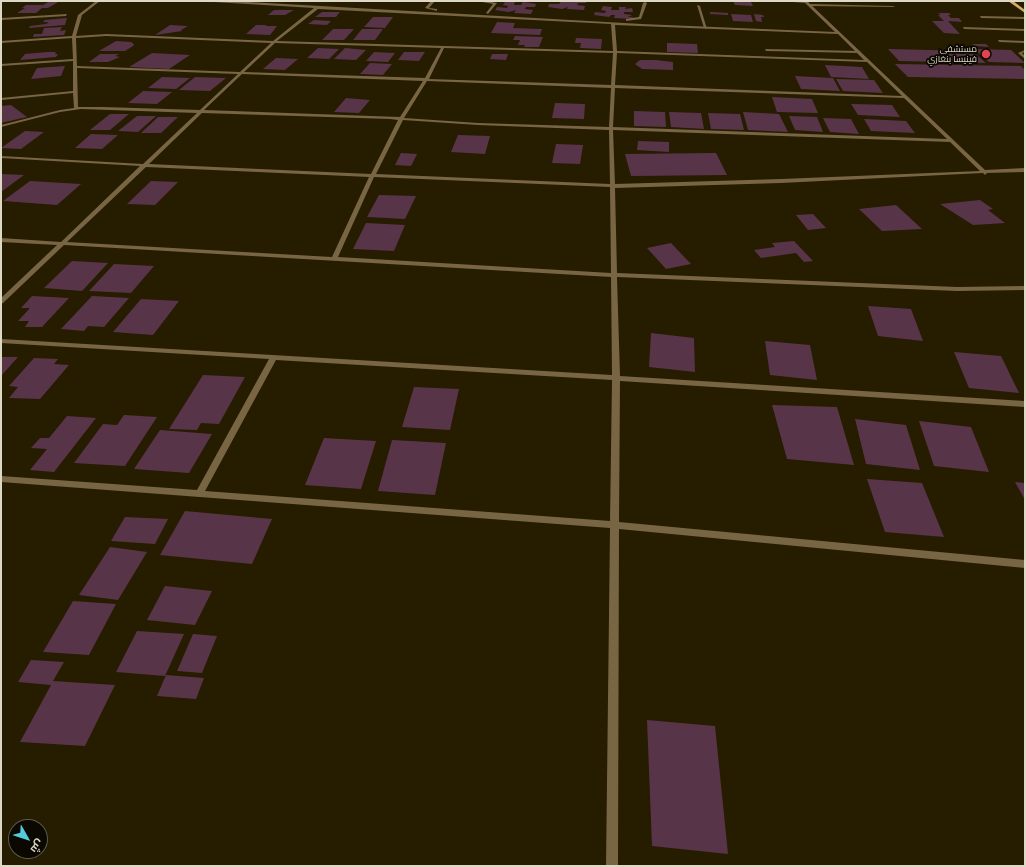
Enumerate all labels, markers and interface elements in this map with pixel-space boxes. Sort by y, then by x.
place label: مستشفى فينيسا بنغازي [927,44,977,65]
marker: مستشفى فينيسا بنغازي [980,48,992,60]
north arrow [8,819,48,859]
text: ش [27,837,46,856]

